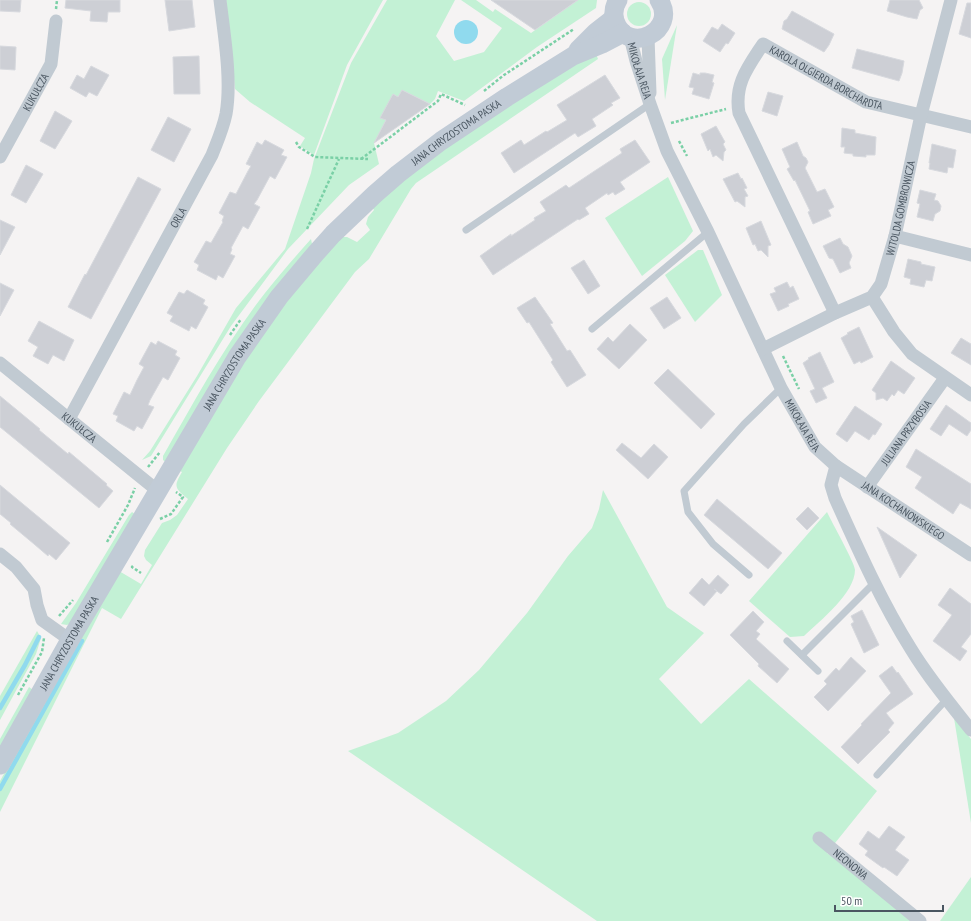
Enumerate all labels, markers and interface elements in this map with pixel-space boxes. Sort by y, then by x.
street label: MIKOŁAJA REJA [625,41,655,101]
street label: KAROLA OLGIERDA BORCHARDTA [767,42,885,113]
street label: KUKUŁCZA [20,70,52,113]
street label: JANA CHRYZOSTOMA PASKA [407,96,504,169]
street label: WITOLDA GOMBROWICZA [883,159,918,257]
street label: ORLA [167,204,190,230]
street label: JANA CHRYZOSTOMA PASKA [199,315,269,414]
street label: MIKOŁAJA REJA [782,396,823,456]
street label: JULIANA PRZYBOSIA [877,396,935,469]
street label: KUKUŁCZA [59,409,100,446]
street label: JANA KOCHANOWSKIEGO [858,477,947,543]
street label: JANA CHRYZOSTOMA PASKA [36,593,102,694]
street label: NEONOWA [830,846,872,883]
scale bar [835,887,943,913]
text: 50 m [841,893,862,908]

